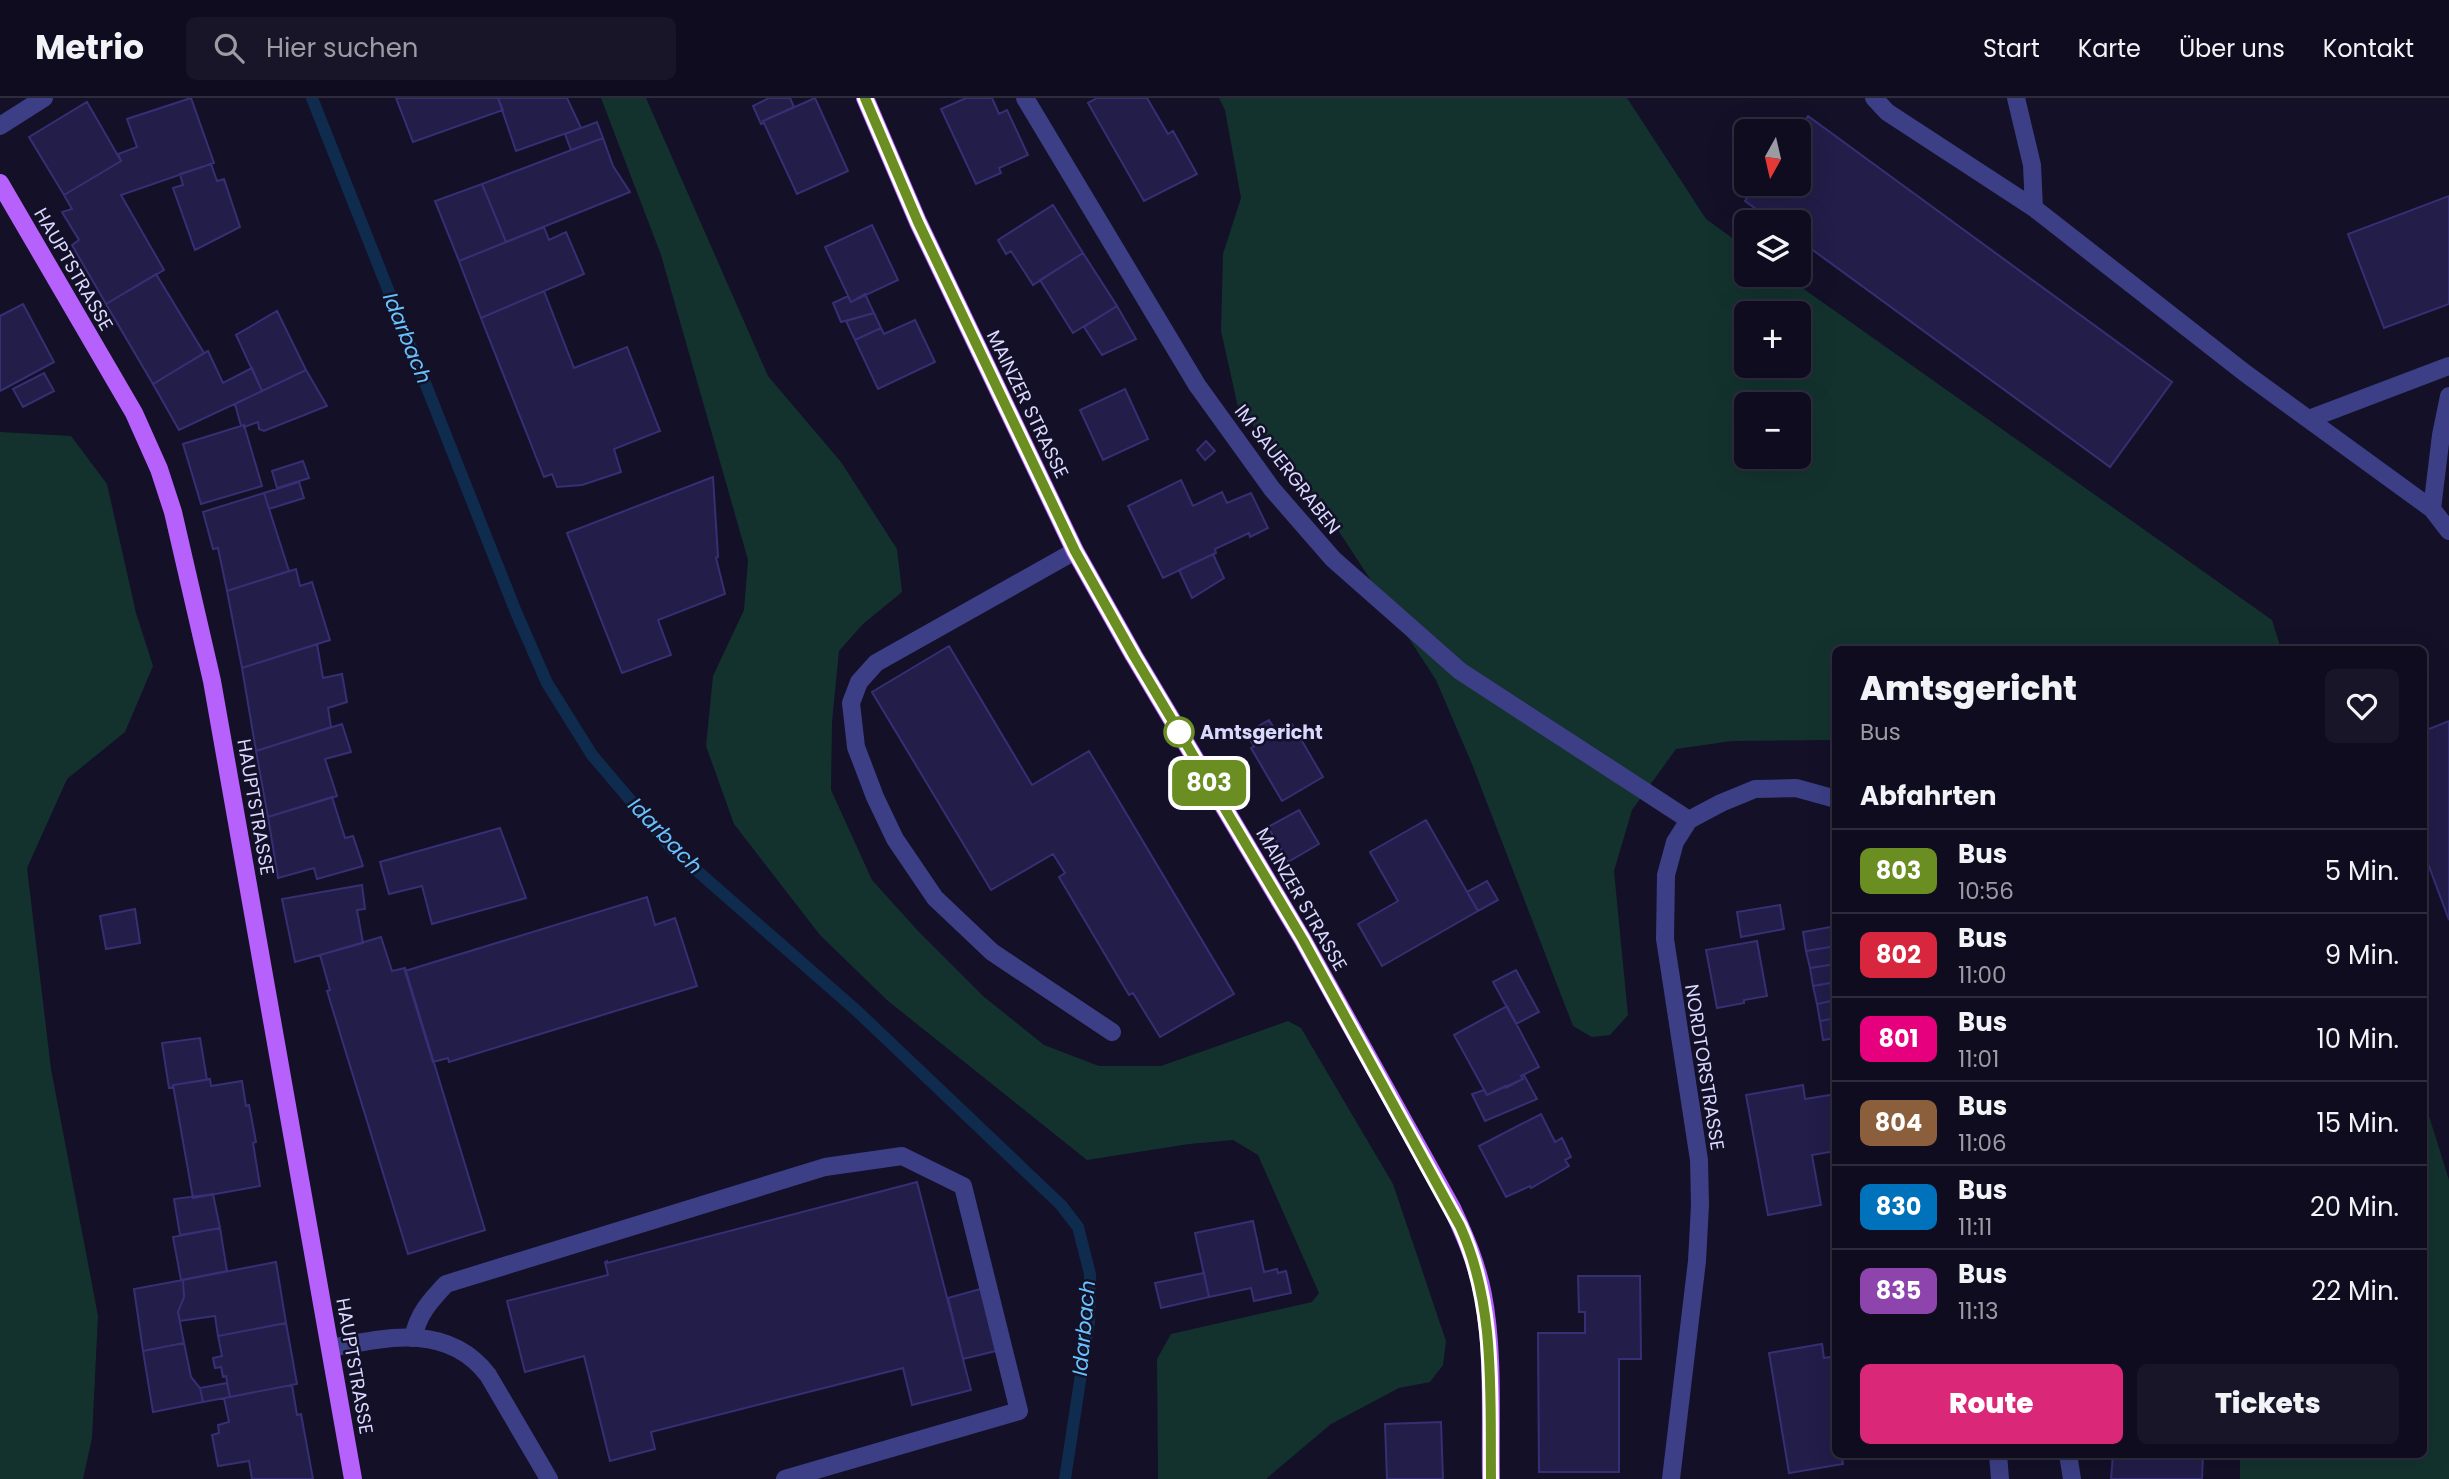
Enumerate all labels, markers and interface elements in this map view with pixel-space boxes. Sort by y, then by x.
search box [186,17,676,80]
text: Metrio [35,24,144,71]
icon: search [210,29,248,67]
text: Hier suchen [266,30,418,66]
text: Start [1983,32,2040,65]
text: Karte [2078,32,2141,65]
text: Über uns [2179,32,2285,65]
text: Kontakt [2323,32,2414,65]
north arrow [1734,119,1811,196]
map controls [1734,119,1811,469]
street label: HAUPTSTRASSE [27,203,120,336]
button: layers [1734,210,1811,287]
water label: Idarbach [376,288,439,388]
button: + [1734,301,1811,378]
street label: MAINZER STRASSE [980,326,1075,483]
button: − [1734,392,1811,469]
street label: IM SAUERGRABEN [1228,399,1347,540]
text: Amtsgericht [1860,665,2077,712]
button: heart [2325,669,2399,743]
text: Bus [1860,716,1901,748]
marker: Amtsgericht [1164,717,1194,747]
place label: Amtsgericht [1200,719,1323,746]
street label: HAUPTSTRASSE [230,737,281,877]
line badge: 803 [1169,760,1249,806]
text: 803 [1186,766,1232,799]
text: Abfahrten [1860,778,1997,814]
water label: Idarbach [622,791,709,880]
street label: MAINZER STRASSE [1249,822,1354,976]
text: Bus [1958,836,2007,872]
text: 5 Min. [2325,853,2399,889]
text: 803 [1876,854,1921,887]
text: 10:56 [1958,875,2014,907]
text: Bus [1958,920,2007,956]
text: 9 Min. [2325,937,2399,973]
text: 802 [1876,938,1921,971]
text: 11:00 [1958,959,2007,991]
street label: NORDTORSTRASSE [1678,982,1731,1152]
text: Bus [1958,1004,2007,1040]
text: 10 Min. [2317,1021,2399,1057]
text: 801 [1878,1022,1919,1055]
text: 11:01 [1958,1043,1999,1075]
text: Bus [1958,1088,2007,1124]
text: 15 Min. [2317,1105,2399,1141]
text: 804 [1875,1106,1922,1139]
text: 11:06 [1958,1127,2007,1159]
text: Bus [1958,1172,2007,1208]
text: 20 Min. [2310,1189,2399,1225]
text: 830 [1876,1190,1921,1223]
text: 11:11 [1958,1211,1992,1243]
text: Bus [1958,1256,2007,1292]
text: 22 Min. [2311,1273,2399,1309]
text: 835 [1876,1274,1921,1307]
water label: Idarbach [1065,1279,1102,1377]
text: 11:13 [1958,1295,1999,1327]
street label: HAUPTSTRASSE [329,1296,380,1436]
button: Route [1860,1364,2123,1444]
button: Tickets [2137,1364,2399,1444]

